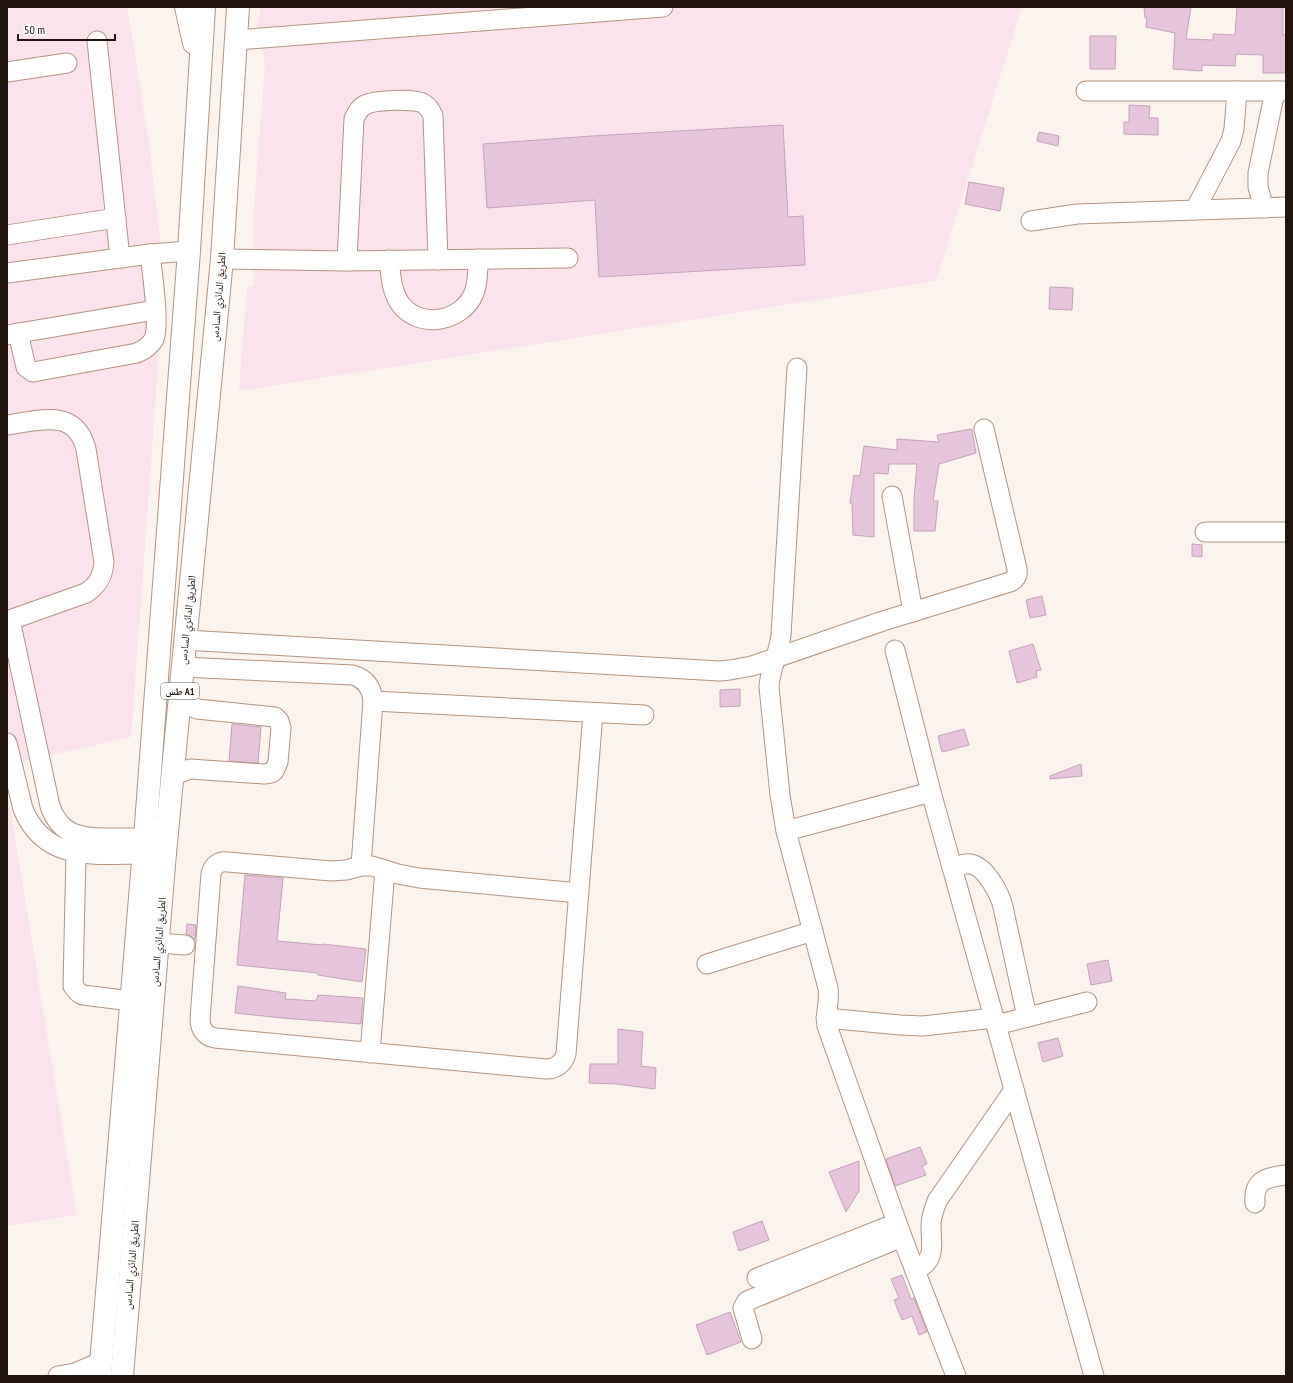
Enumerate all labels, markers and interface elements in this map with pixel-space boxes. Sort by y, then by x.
scale bar [18,16,115,42]
text: 50 m [24,22,45,37]
street label: الطريق الدائري السادس [207,252,231,342]
street label: الطريق الدائري السادس [175,575,200,665]
road number: طس A1 [161,683,199,699]
street label: الطريق الدائري السادس [147,897,171,987]
street label: الطريق الدائري السادس [120,1220,144,1310]

